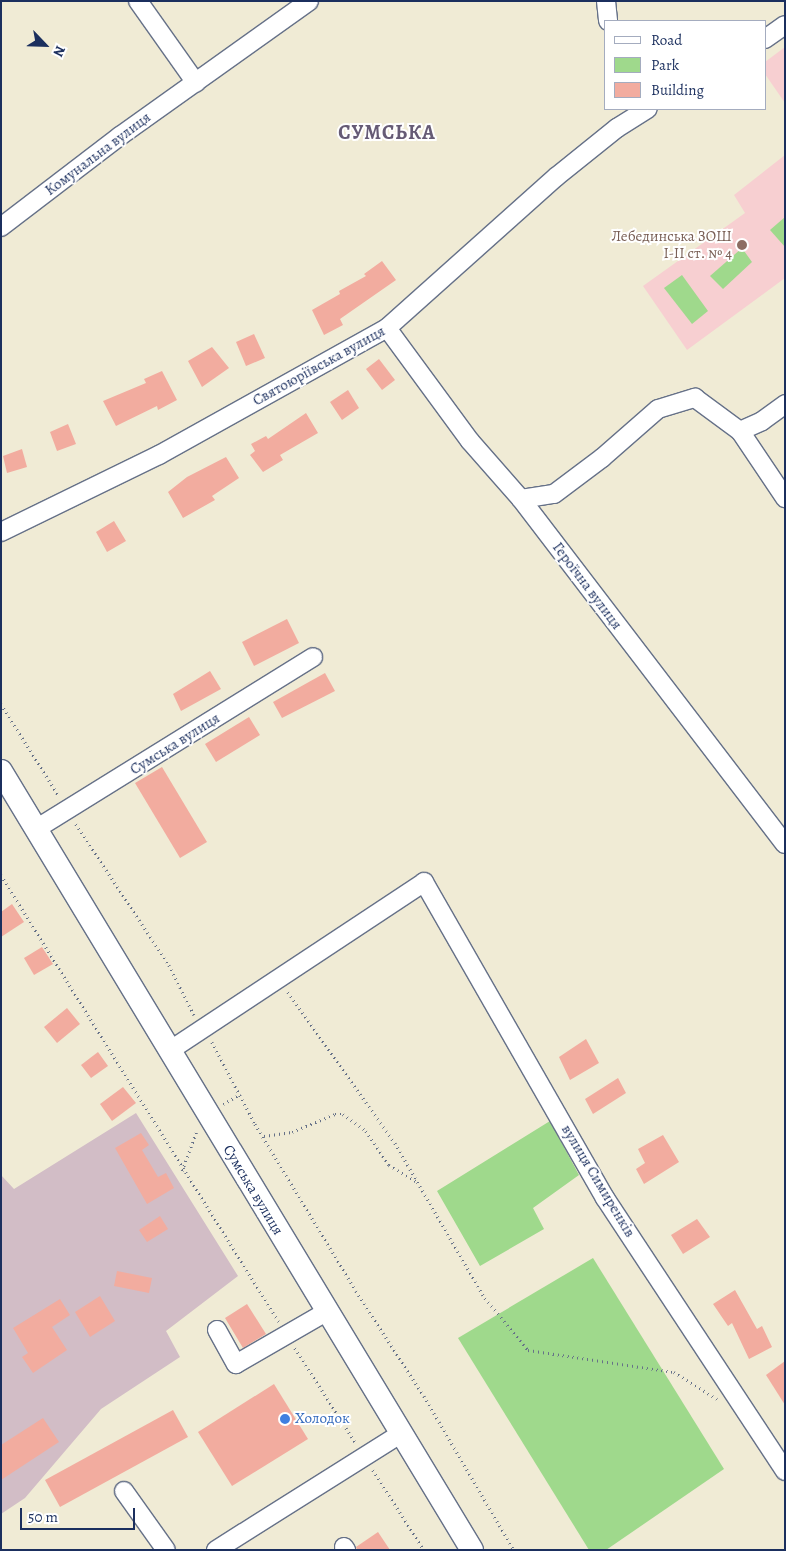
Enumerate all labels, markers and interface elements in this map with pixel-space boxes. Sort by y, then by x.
north arrow [20,20,70,70]
legend [604,20,766,110]
text: Road [651,30,682,50]
text: N [48,43,70,60]
text: Park [651,55,679,75]
text: Building [651,80,704,100]
street label: Комунальна вулиця [42,108,154,200]
district label: СУМСЬКА [337,120,437,144]
place label: Лебединська ЗОШ І-ІІ ст. № 4 [611,227,732,262]
marker: Лебединська ЗОШ І-ІІ ст. № 4 [736,239,748,251]
street label: Святоюріївська вулиця [250,322,388,410]
street label: Героїчна вулиця [548,539,626,633]
street label: Сумська вулиця [127,709,223,779]
street label: вулиця Симиренків [557,1121,639,1241]
street label: Сумська вулиця [219,1142,287,1238]
place label: Холодок [295,1410,350,1428]
marker: Холодок [279,1413,291,1425]
scale bar [22,1498,138,1530]
text: 50 m [28,1507,58,1527]

